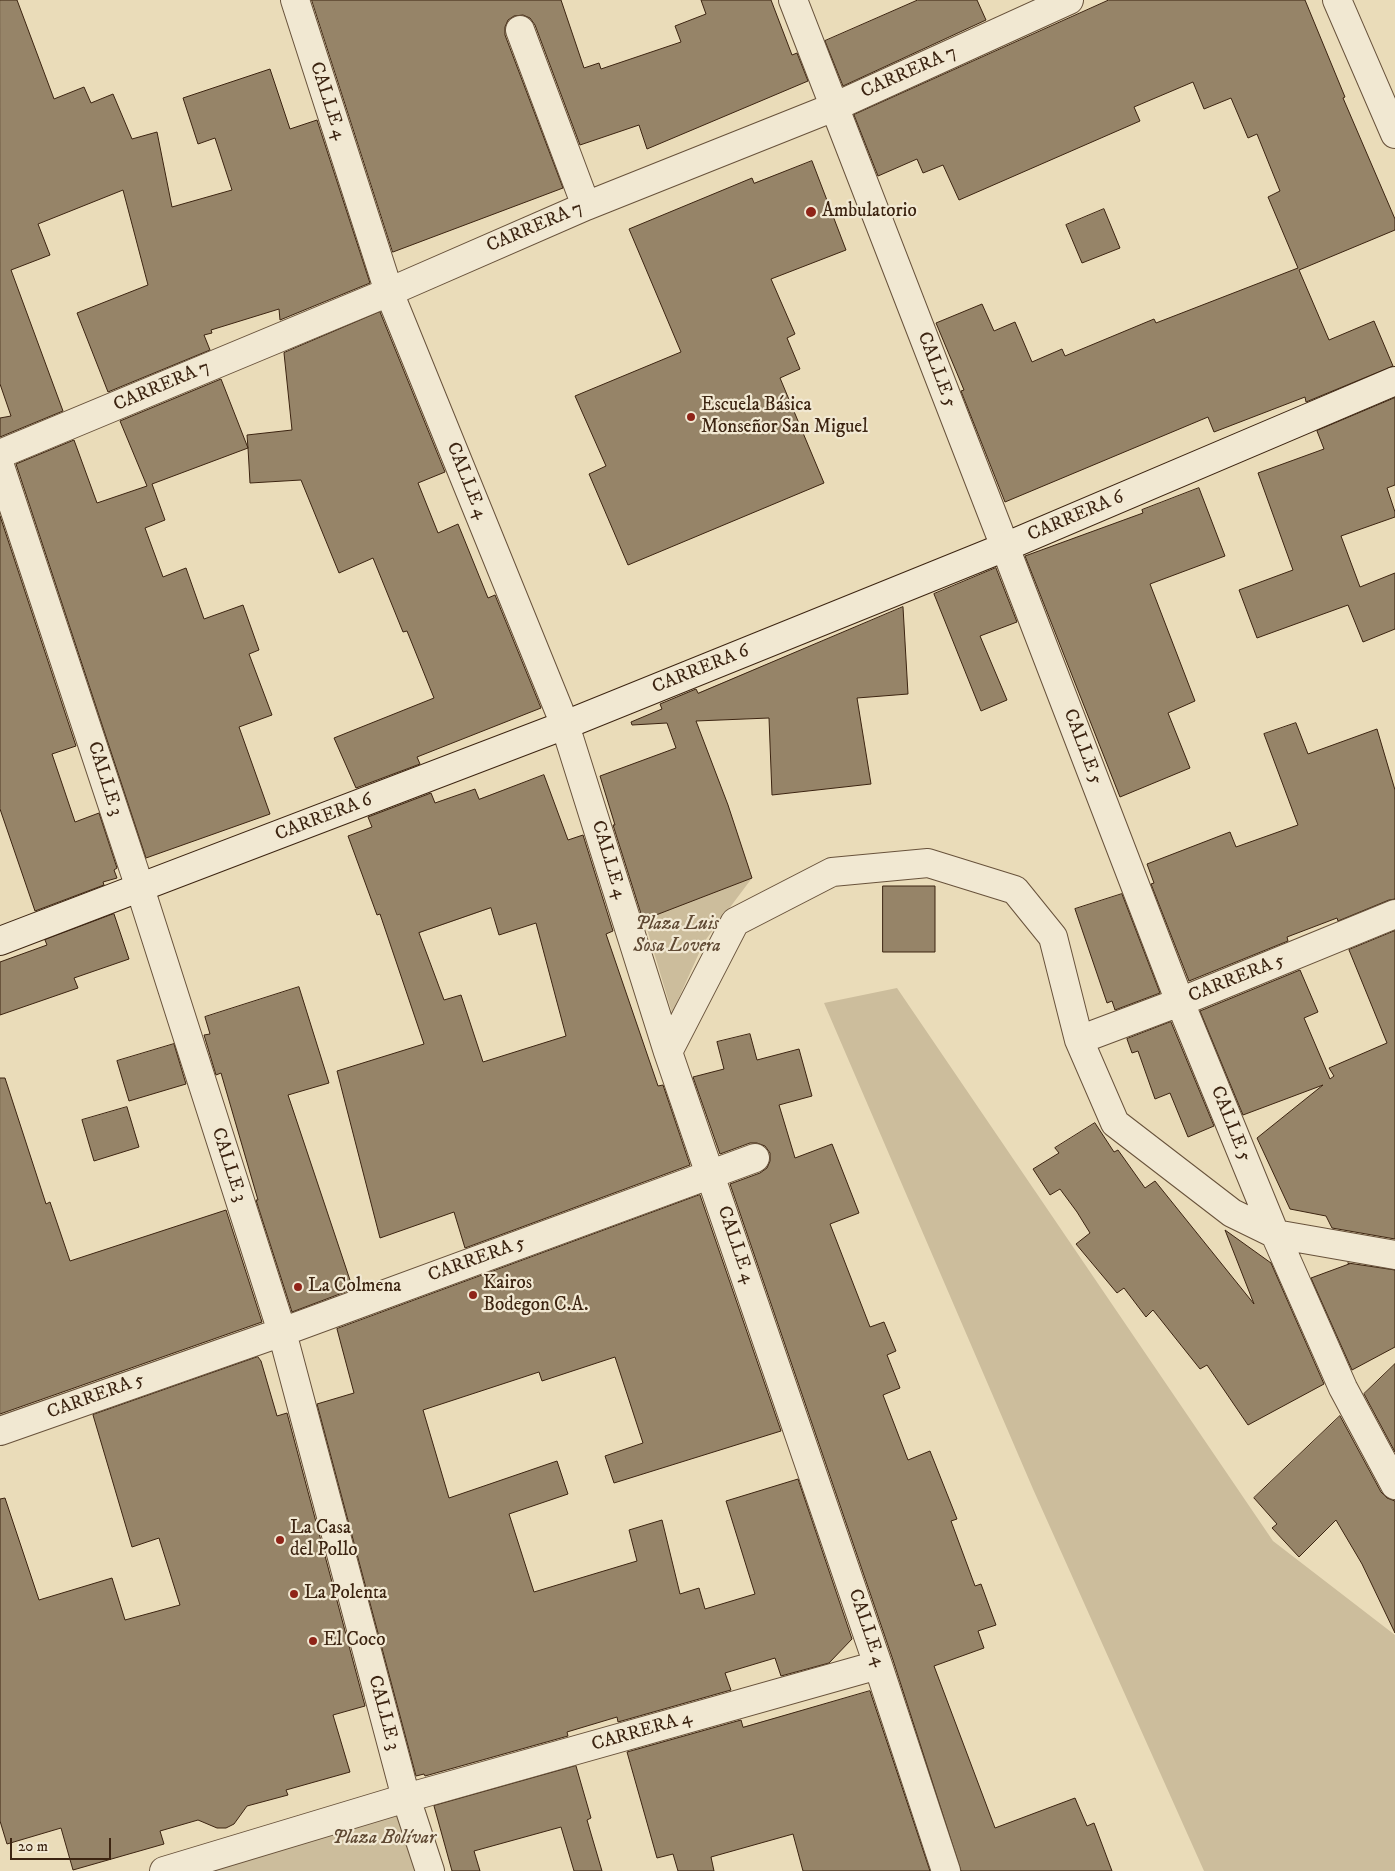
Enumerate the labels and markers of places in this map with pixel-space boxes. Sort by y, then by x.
place label: Ambulatorio [822,201,917,223]
marker: Ambulatorio [804,205,818,219]
place label: Escuela Básica Monseñor San Miguel [701,395,868,439]
marker: Escuela Básica Monseñor San Miguel [685,411,697,423]
place label: Kairos Bodegon C.A. [483,1273,589,1317]
place label: La Colmena [308,1276,401,1298]
marker: La Colmena [292,1281,304,1293]
marker: Kairos Bodegon C.A. [467,1289,479,1301]
place label: La Casa del Pollo [290,1518,358,1562]
marker: La Casa del Pollo [274,1534,286,1546]
place label: La Polenta [304,1583,387,1605]
marker: La Polenta [288,1588,300,1600]
place label: El Coco [323,1630,386,1652]
marker: El Coco [307,1635,319,1647]

